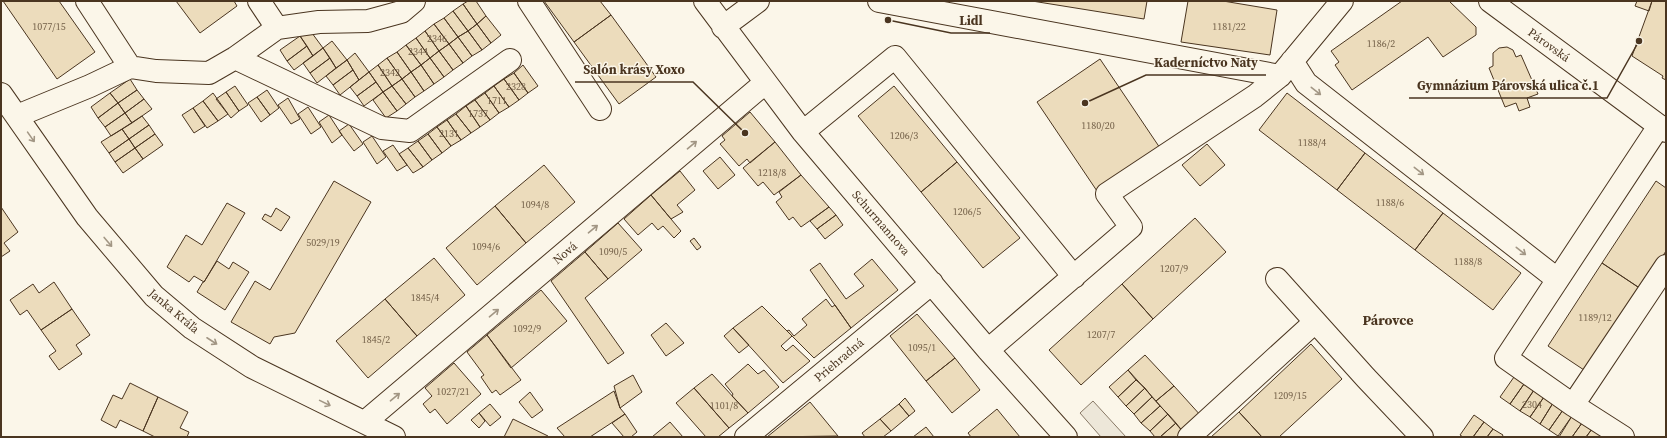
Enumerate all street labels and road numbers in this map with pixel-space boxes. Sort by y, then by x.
street label: Párovská [1525,24,1574,66]
street label: Schurmannova [848,187,914,260]
street label: Nová [549,238,581,268]
street label: Janka Kráľa [144,284,203,338]
street label: Priehradná [811,334,868,385]

